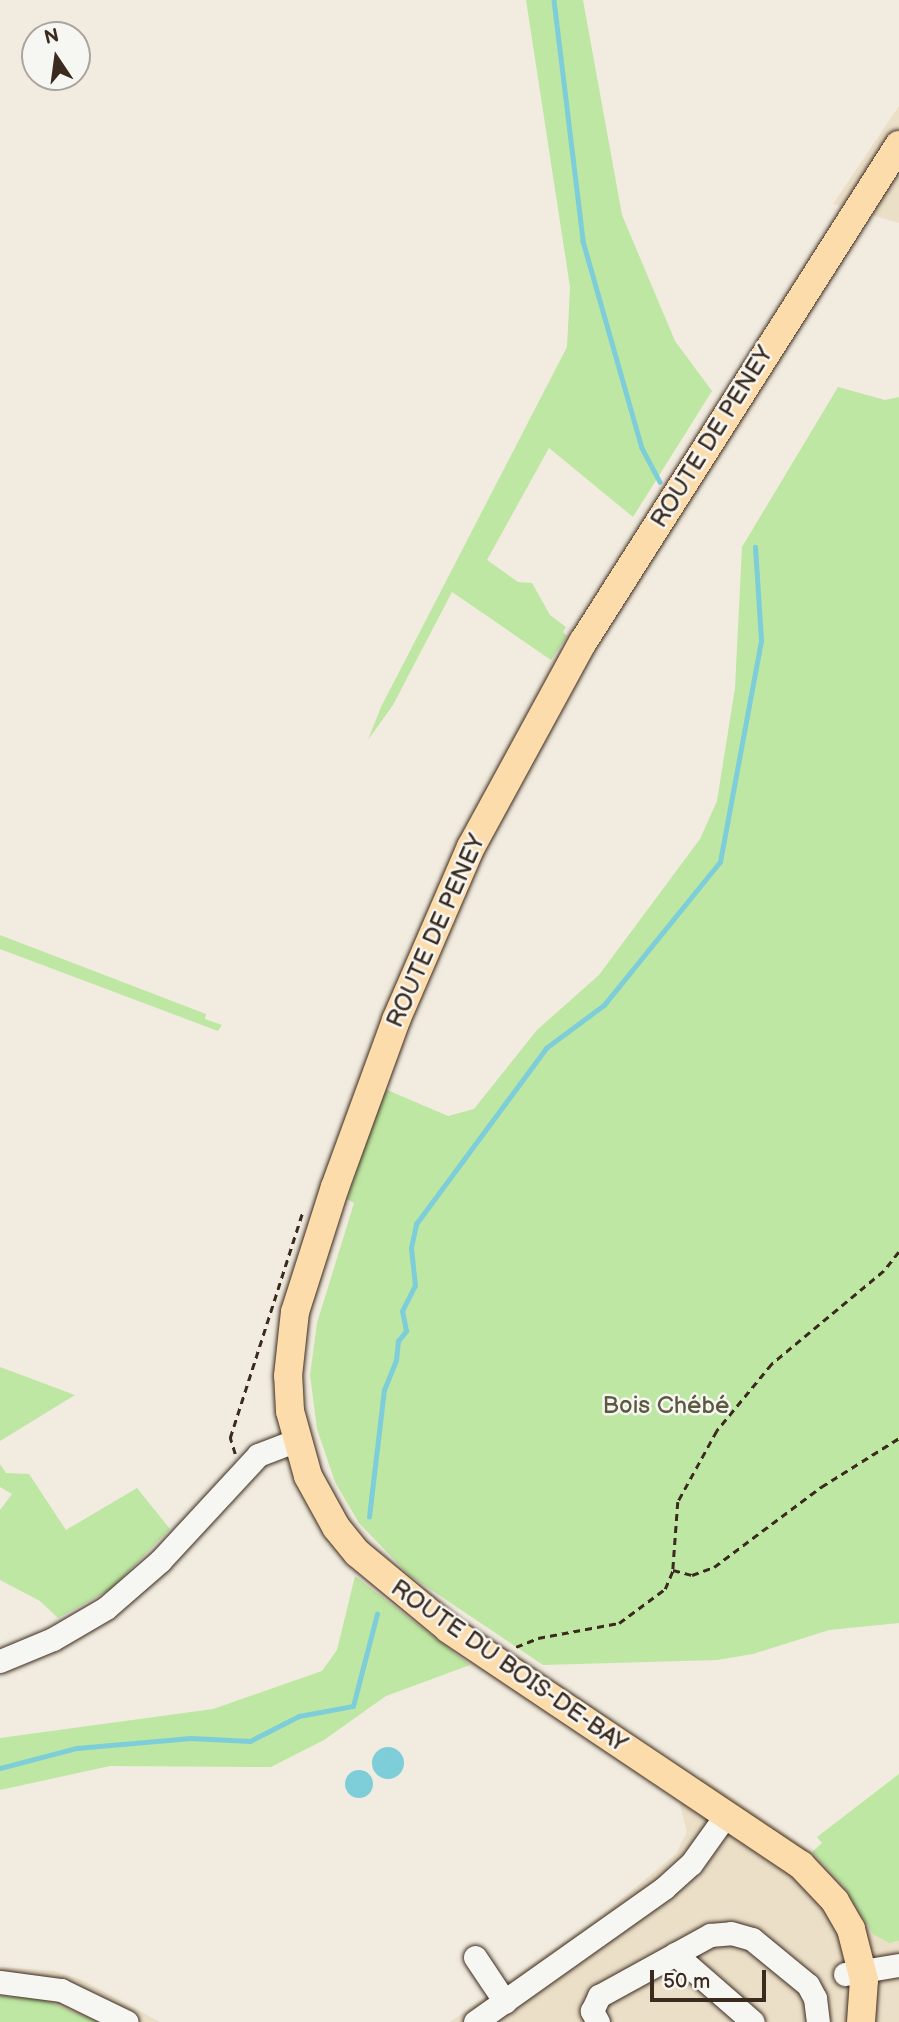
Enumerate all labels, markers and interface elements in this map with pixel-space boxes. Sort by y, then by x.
north arrow [21,21,91,91]
text: N [42,24,61,50]
street label: ROUTE DE PENEY [645,341,779,533]
street label: ROUTE DE PENEY [380,830,492,1032]
park label: Bois Chébé [603,1392,729,1420]
street label: ROUTE DU BOIS-DE-BAY [385,1573,633,1759]
scale bar [654,1955,769,1999]
text: 50 m [663,1969,710,1994]

